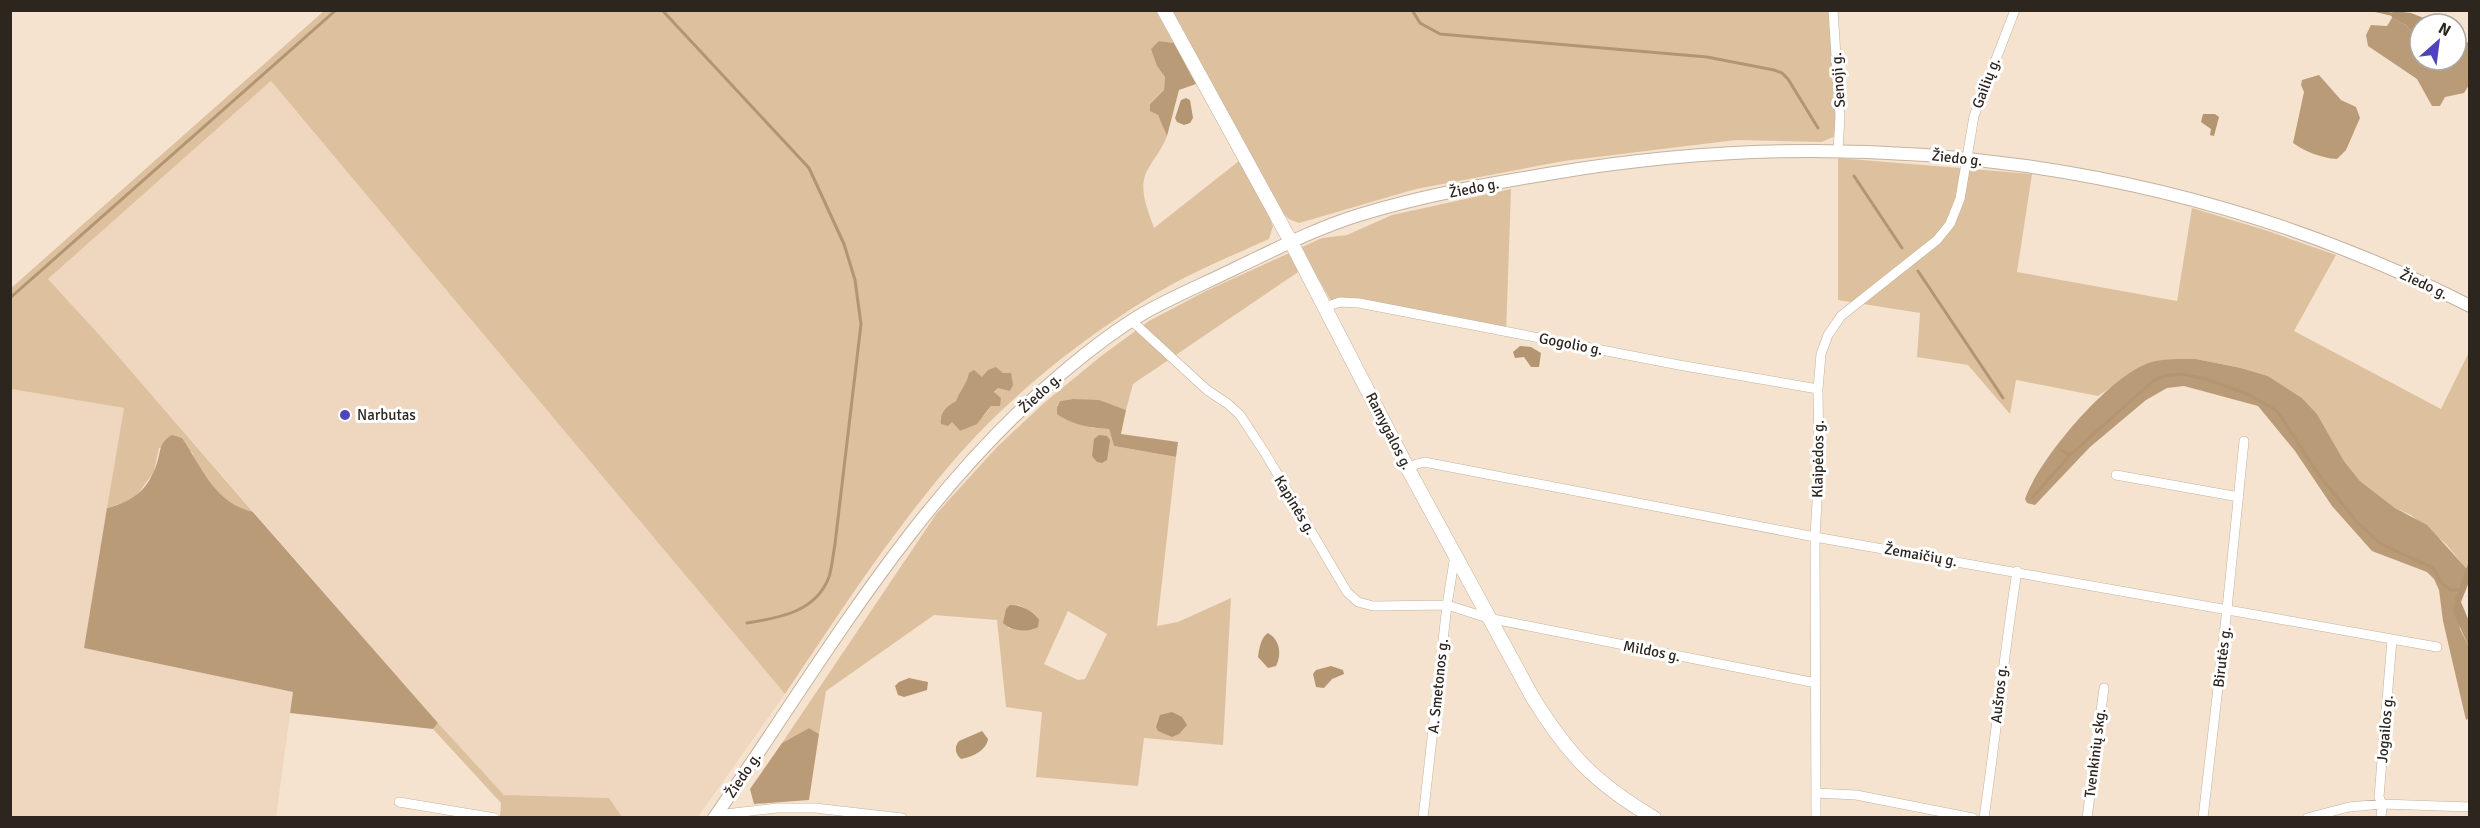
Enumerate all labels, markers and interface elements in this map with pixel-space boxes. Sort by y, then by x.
north arrow [2408,12,2468,72]
text: N [2435,18,2454,41]
street label: Senoji g. [1827,52,1849,108]
street label: Gailių g. [1968,55,2004,111]
street label: Žiedo g. [1931,146,1983,170]
street label: Žiedo g. [1447,174,1501,202]
street label: Žiedo g. [2397,265,2451,303]
street label: Gogolio g. [1538,329,1604,359]
street label: Žiedo g. [1015,369,1065,417]
street label: Ramygalos g. [1362,389,1416,473]
place label: Narbutas [357,406,416,424]
marker: Narbutas [338,408,352,422]
street label: Klaipėdos g. [1808,420,1828,498]
street label: Kapinės g. [1270,472,1320,538]
street label: Žemaičių g. [1883,540,1959,570]
street label: Birutės g. [2209,625,2235,688]
street label: Mildos g. [1622,637,1682,665]
street label: A. Smetonos g. [1424,638,1452,734]
street label: Aušros g. [1987,664,2011,724]
street label: Jogailos g. [2373,694,2397,764]
street label: Tvenkinių skg. [2081,707,2109,799]
street label: Žiedo g. [721,749,765,801]

